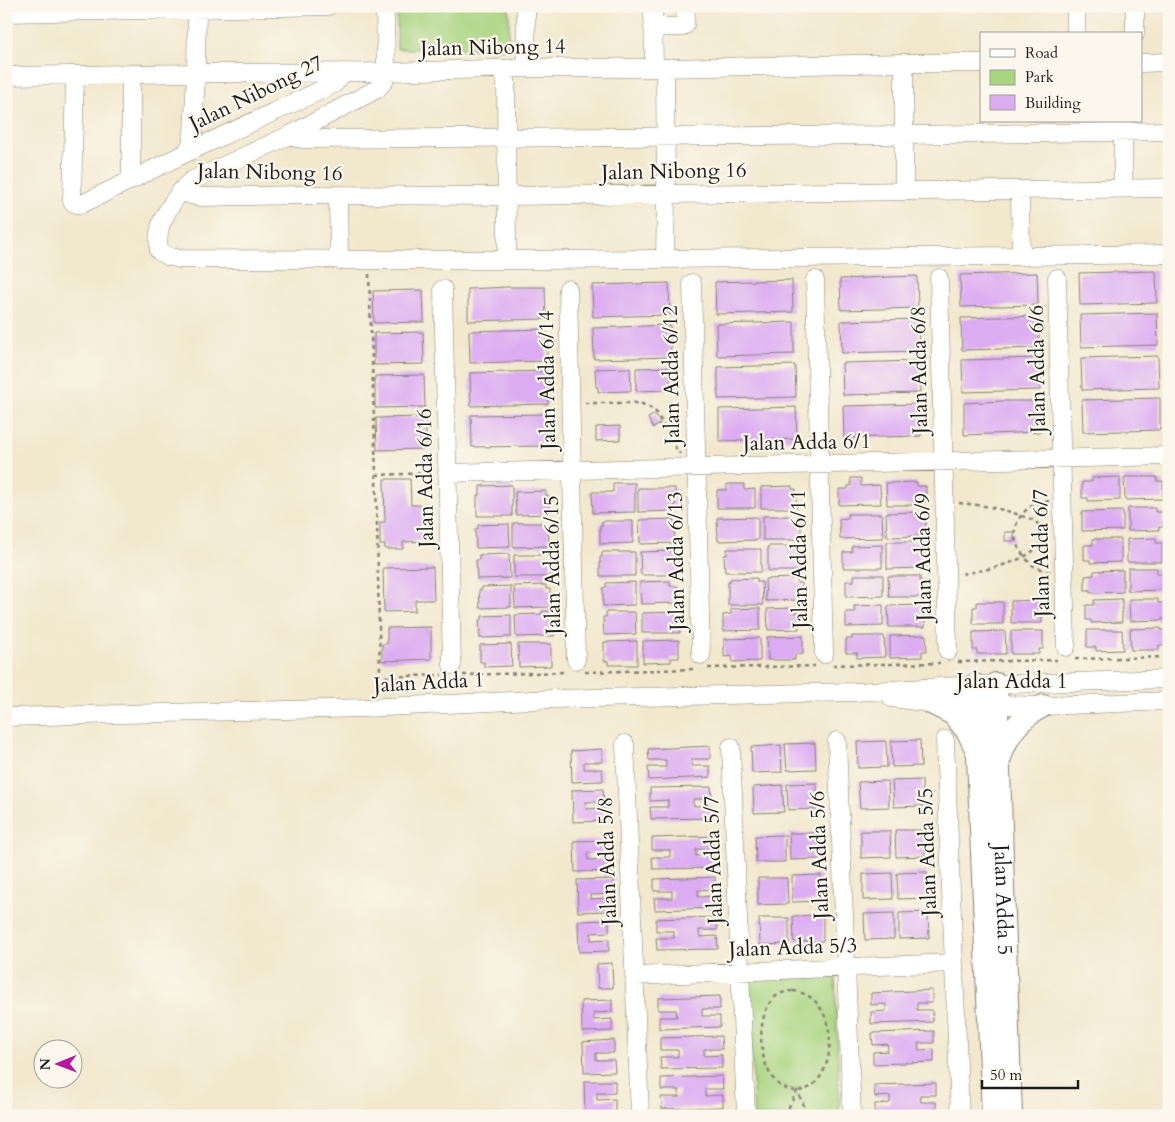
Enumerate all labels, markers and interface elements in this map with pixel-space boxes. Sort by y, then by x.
street label: Jalan Nibong 14 [417,32,566,63]
legend [980,32,1142,122]
text: Road [1025,43,1058,63]
street label: Jalan Nibong 27 [182,48,328,140]
text: Park [1025,67,1054,87]
text: Building [1025,93,1081,113]
street label: Jalan Nibong 16 [598,156,747,187]
street label: Jalan Nibong 16 [194,157,343,188]
street label: Jalan Adda 6/6 [1022,304,1053,436]
street label: Jalan Adda 6/12 [656,305,687,448]
street label: Jalan Adda 6/8 [904,305,935,437]
street label: Jalan Adda 6/14 [532,310,563,453]
street label: Jalan Adda 6/16 [410,408,441,551]
street label: Jalan Adda 6/1 [740,427,872,458]
street label: Jalan Adda 6/7 [1026,488,1057,620]
street label: Jalan Adda 6/11 [784,489,815,632]
street label: Jalan Adda 6/13 [661,491,692,634]
street label: Jalan Adda 6/9 [908,492,939,624]
street label: Jalan Adda 6/15 [537,495,568,638]
street label: Jalan Adda 1 [370,665,485,700]
street label: Jalan Adda 1 [954,667,1067,696]
street label: Jalan Adda 5/5 [911,787,944,920]
street label: Jalan Adda 5/6 [803,790,836,923]
street label: Jalan Adda 5/7 [697,795,730,928]
street label: Jalan Adda 5/8 [591,796,624,929]
street label: Jalan Adda 5 [986,841,1019,956]
street label: Jalan Adda 5/3 [725,931,858,964]
north arrow [32,1040,82,1090]
scale bar [982,1057,1079,1089]
text: N [36,1058,55,1070]
text: 50 m [990,1065,1022,1085]

